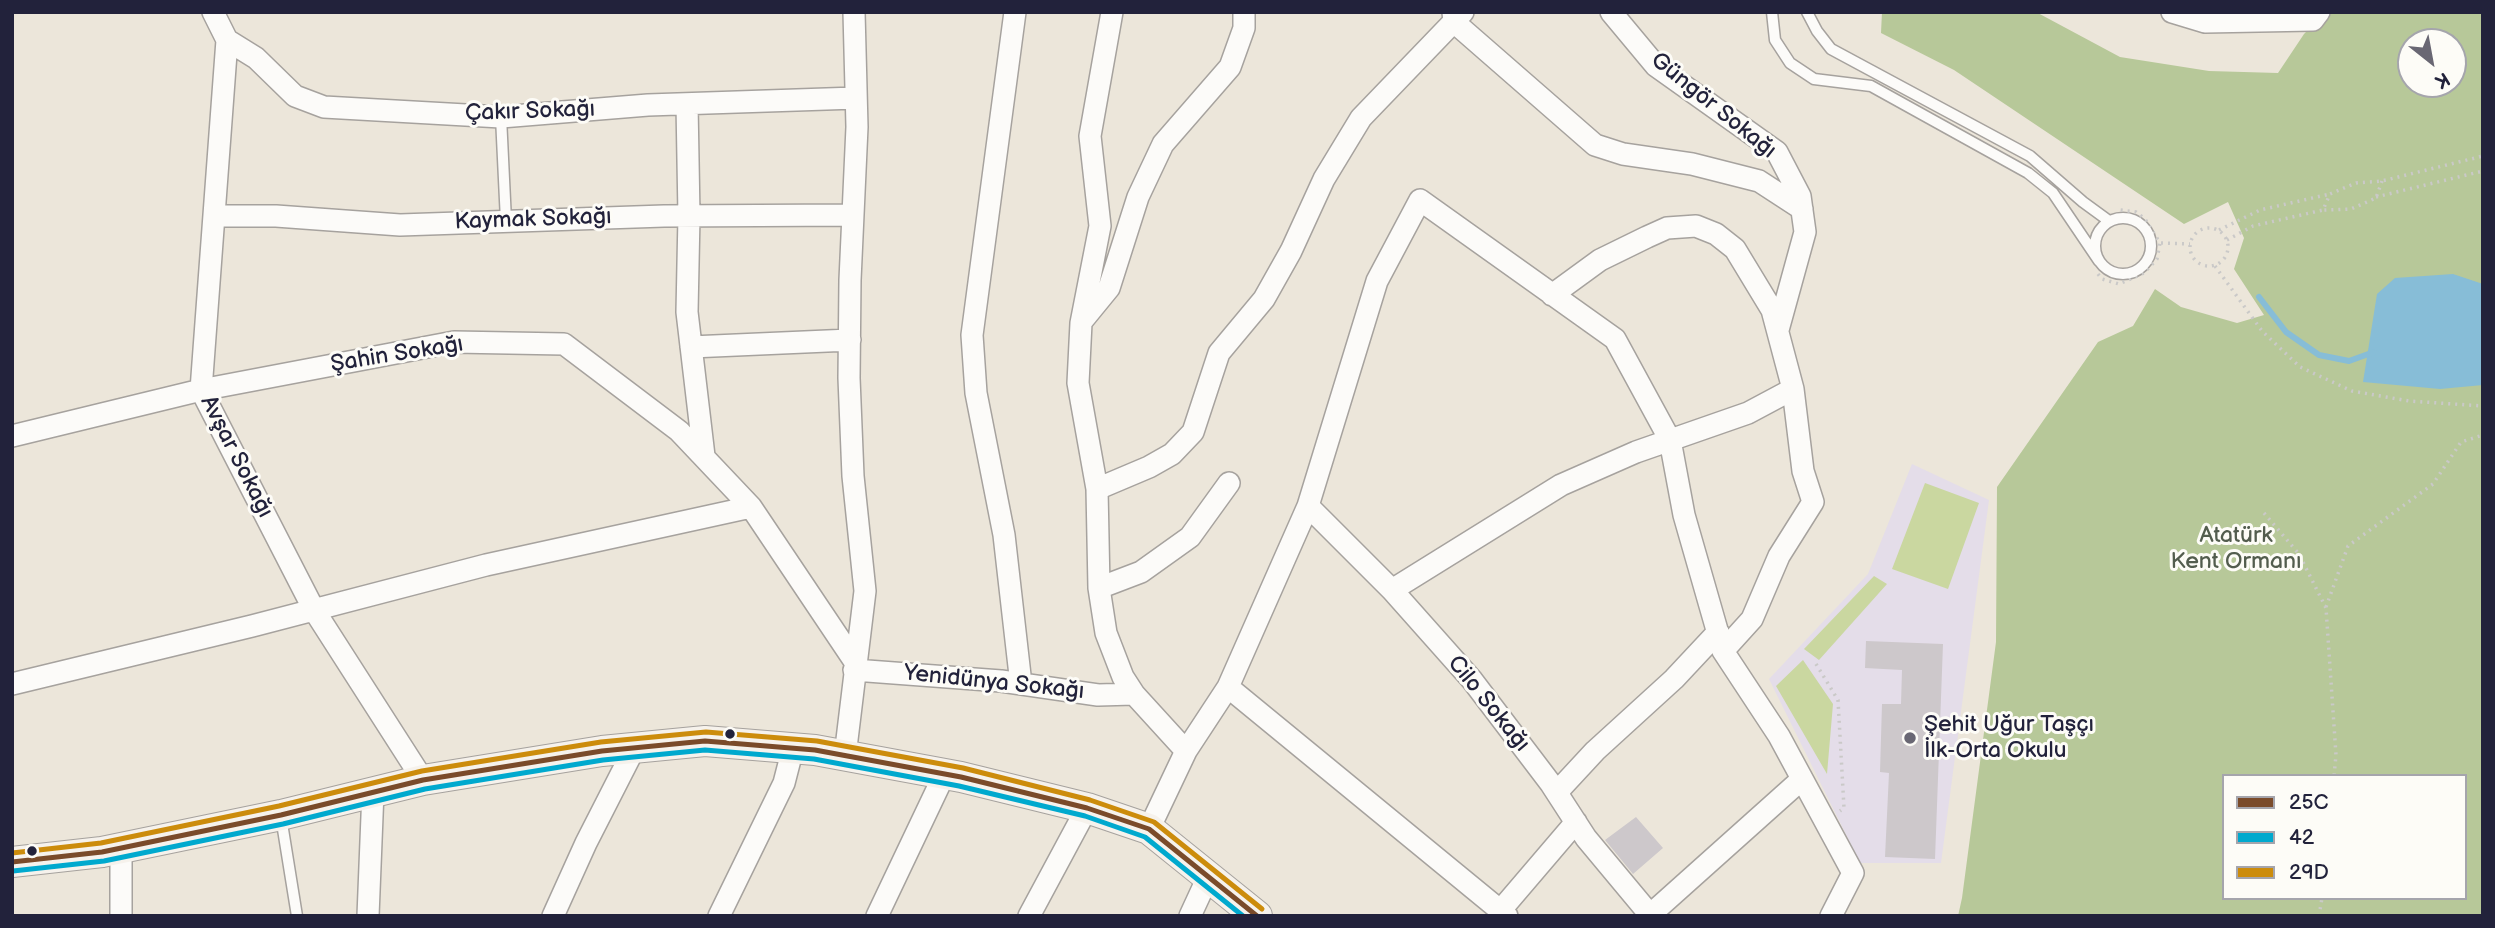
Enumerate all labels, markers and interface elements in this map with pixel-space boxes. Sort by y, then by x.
north arrow [2397,28,2467,98]
street label: Güngör Sokağı [1645,47,1781,165]
text: K [2431,67,2454,93]
street label: Çakır Sokağı [464,96,596,128]
street label: Kaymak Sokağı [454,203,612,237]
street label: Şahin Sokağı [329,331,465,379]
street label: Avşar Sokağı [194,391,278,523]
park label: Atatürk Kent Ormanı [2171,522,2301,576]
street label: Cilo Sokağı [1441,650,1535,758]
street label: Yenidünya Sokağı [902,660,1086,706]
place label: Şehit Uğur Taşçı İlk-Orta Okulu [1924,711,2094,765]
unlabelled marker [723,727,737,741]
marker: Şehit Uğur Taşçı İlk-Orta Okulu [1902,730,1918,746]
legend [2222,774,2467,900]
text: 25C [2289,790,2328,815]
text: 42 [2289,825,2314,850]
unlabelled marker [25,844,39,858]
text: 29D [2289,860,2329,885]

